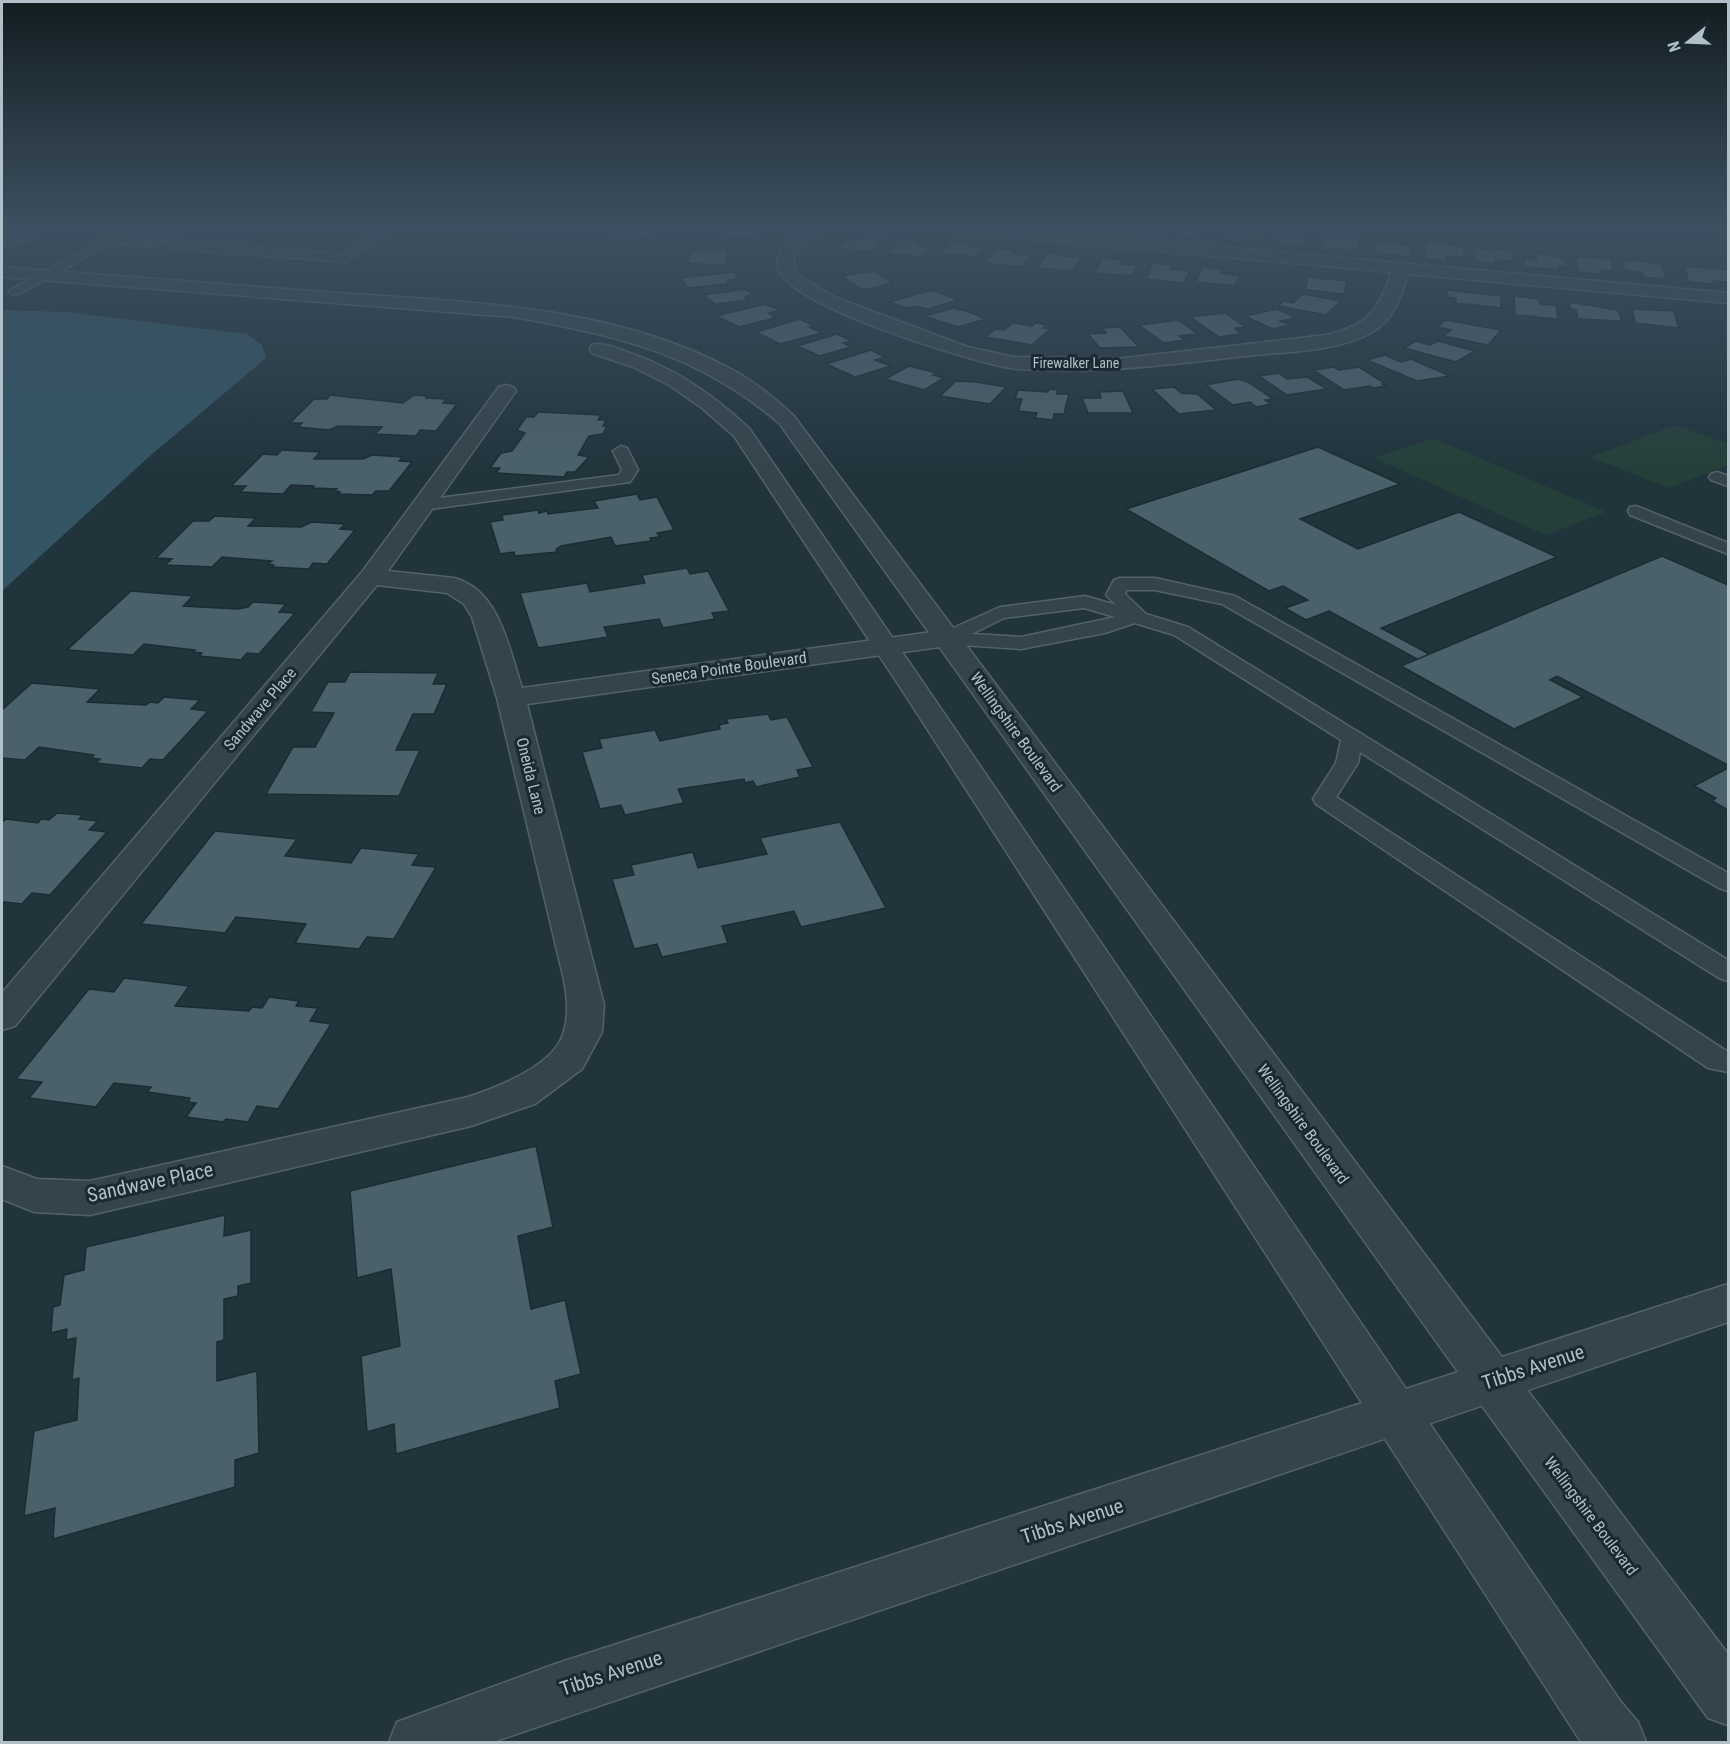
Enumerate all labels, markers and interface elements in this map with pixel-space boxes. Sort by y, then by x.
north arrow [1658,12,1718,72]
text: N [1664,39,1685,54]
street label: Firewalker Lane [1033,355,1120,371]
street label: Seneca Pointe Boulevard [650,648,808,688]
street label: Sandwave Place [220,664,300,754]
street label: Wellingshire Boulevard [966,668,1066,796]
street label: Oneida Lane [512,736,550,816]
street label: Wellingshire Boulevard [1253,1060,1353,1188]
street label: Sandwave Place [85,1157,215,1207]
street label: Tibbs Avenue [1479,1339,1587,1395]
street label: Wellingshire Boulevard [1540,1453,1642,1579]
street label: Tibbs Avenue [1018,1493,1126,1549]
street label: Tibbs Avenue [557,1645,665,1701]

